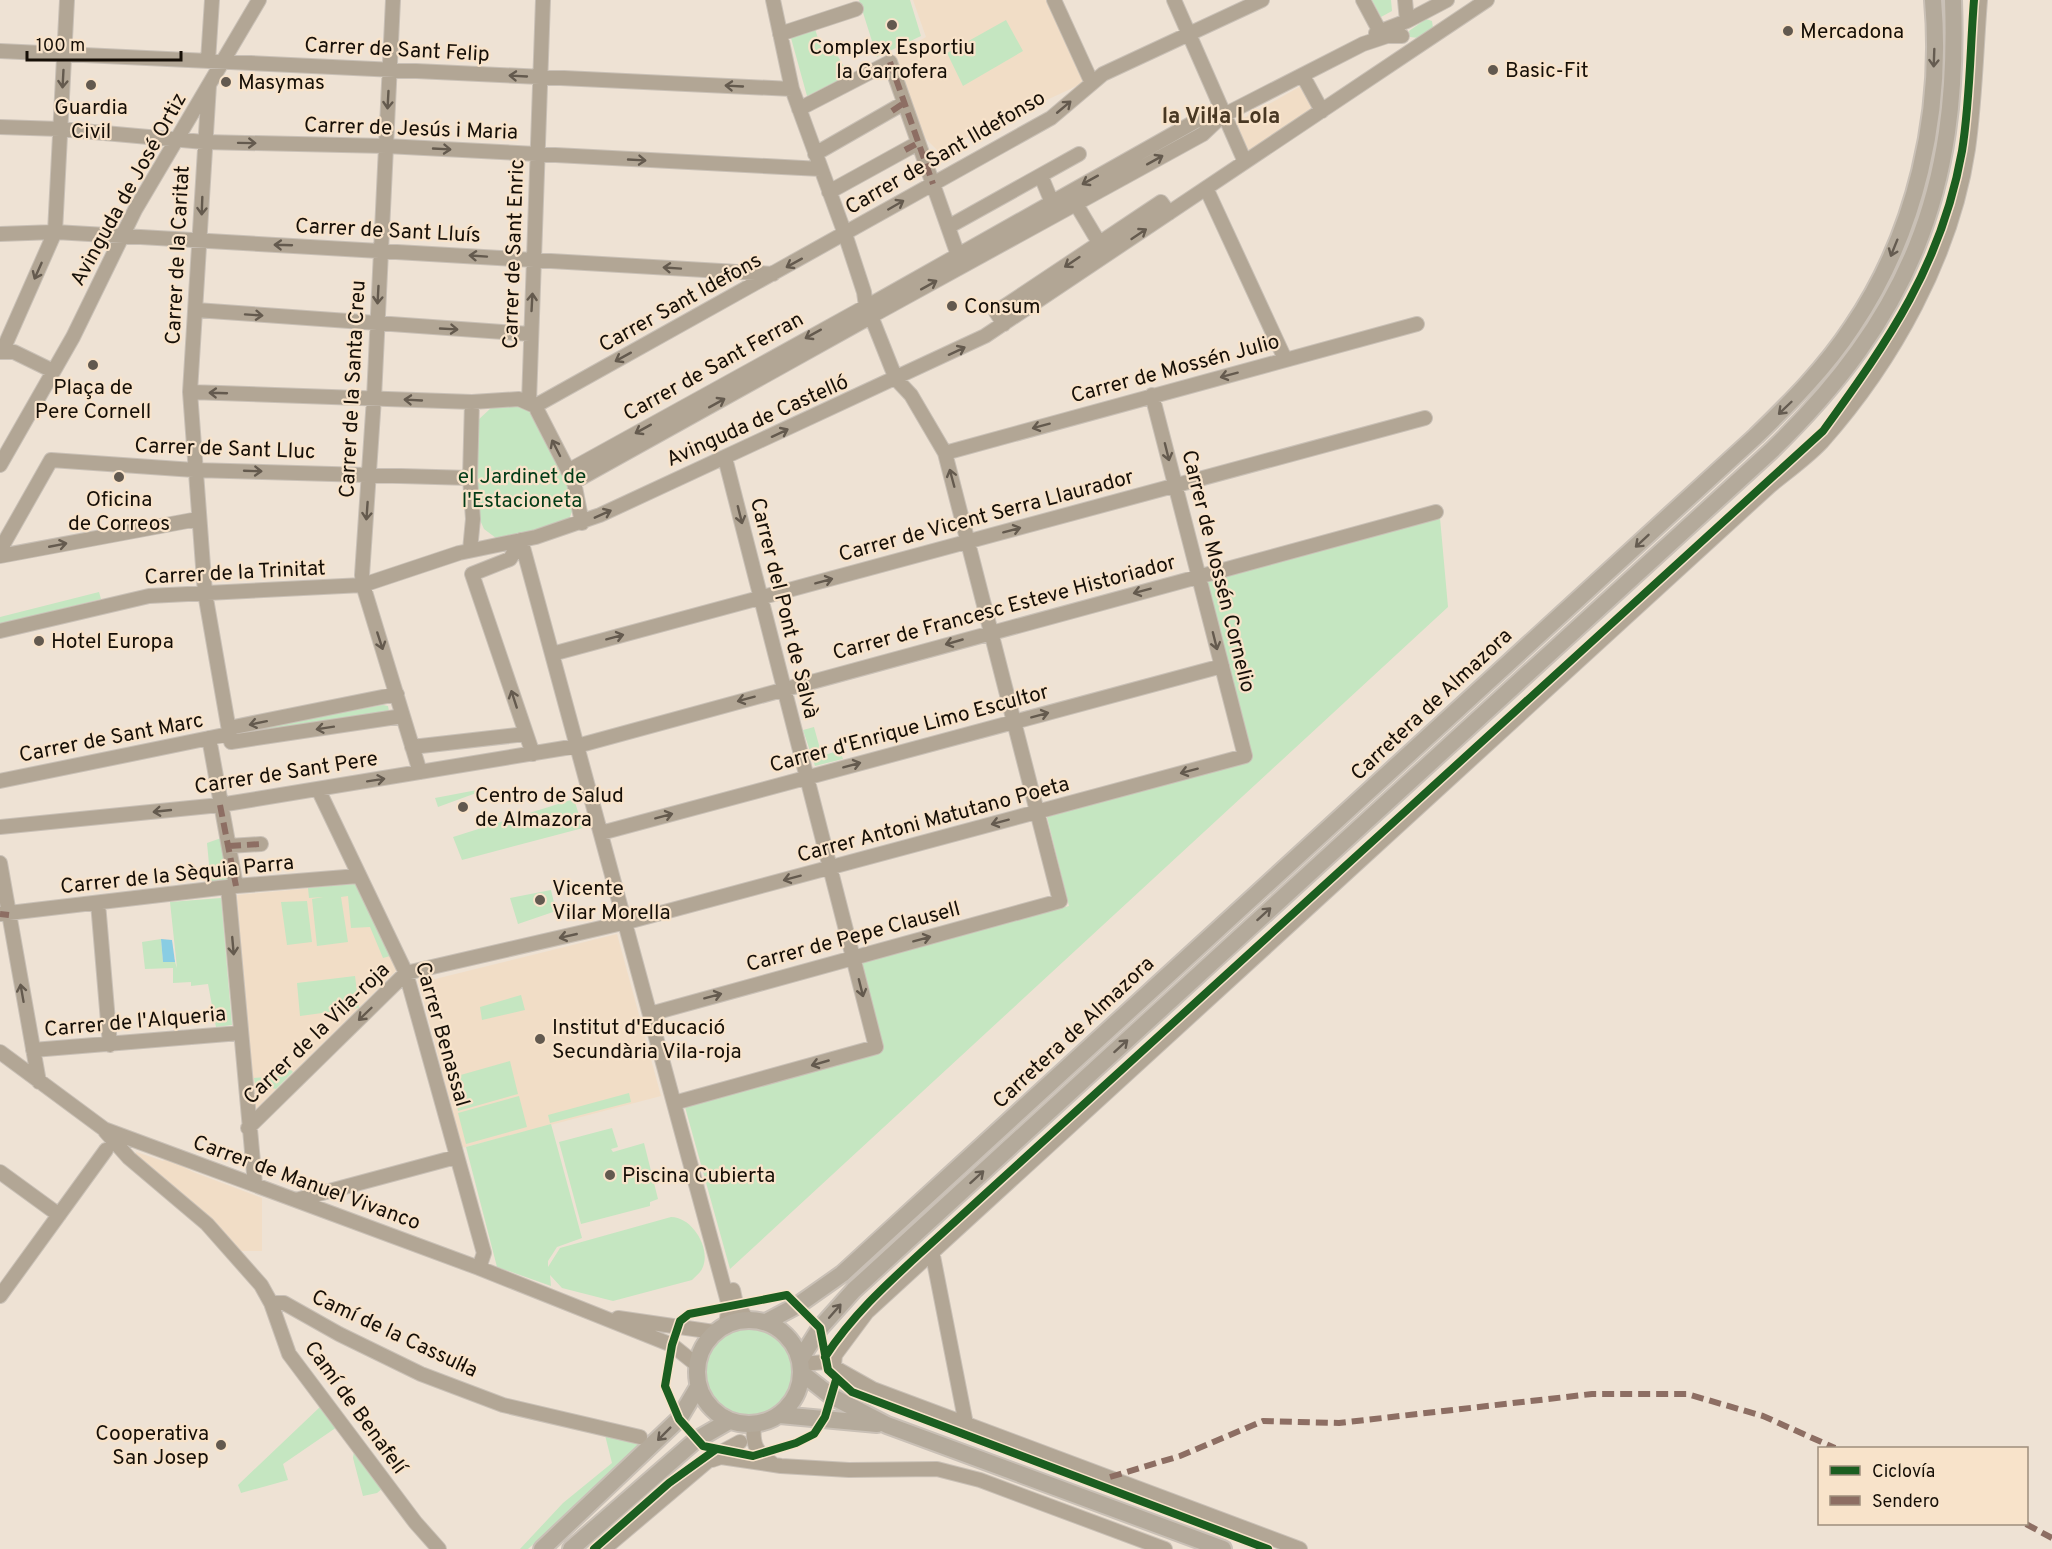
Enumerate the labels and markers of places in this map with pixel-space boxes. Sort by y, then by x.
marker: Complex Esportiu la Garrofera [885,18,899,32]
place label: Mercadona [1800,19,1904,46]
marker: Mercadona [1781,24,1795,38]
place label: Complex Esportiu la Garrofera [809,35,975,86]
place label: Basic-Fit [1505,58,1589,85]
marker: Basic-Fit [1486,63,1500,77]
place label: Masymas [238,70,325,97]
marker: Masymas [219,75,233,89]
marker: Guardia Civil [84,78,98,92]
place label: Guardia Civil [54,95,128,146]
place label: Consum [964,294,1041,321]
marker: Consum [945,299,959,313]
marker: Plaça de Pere Cornell [86,358,100,372]
place label: Plaça de Pere Cornell [35,375,151,426]
marker: Oficina de Correos [112,470,126,484]
place label: Oficina de Correos [68,487,170,538]
place label: Hotel Europa [51,629,174,656]
marker: Hotel Europa [32,634,46,648]
place label: Centro de Salud de Almazora [475,783,624,834]
marker: Centro de Salud de Almazora [456,800,470,814]
place label: Vicente Vilar Morella [552,876,670,927]
marker: Vicente Vilar Morella [533,893,547,907]
place label: Institut d'Educació Secundària Vila-roja [552,1015,742,1066]
marker: Institut d'Educació Secundària Vila-roja [533,1032,547,1046]
place label: Piscina Cubierta [622,1163,775,1190]
marker: Piscina Cubierta [603,1168,617,1182]
place label: Cooperativa San Josep [95,1421,209,1472]
marker: Cooperativa San Josep [214,1438,228,1452]

